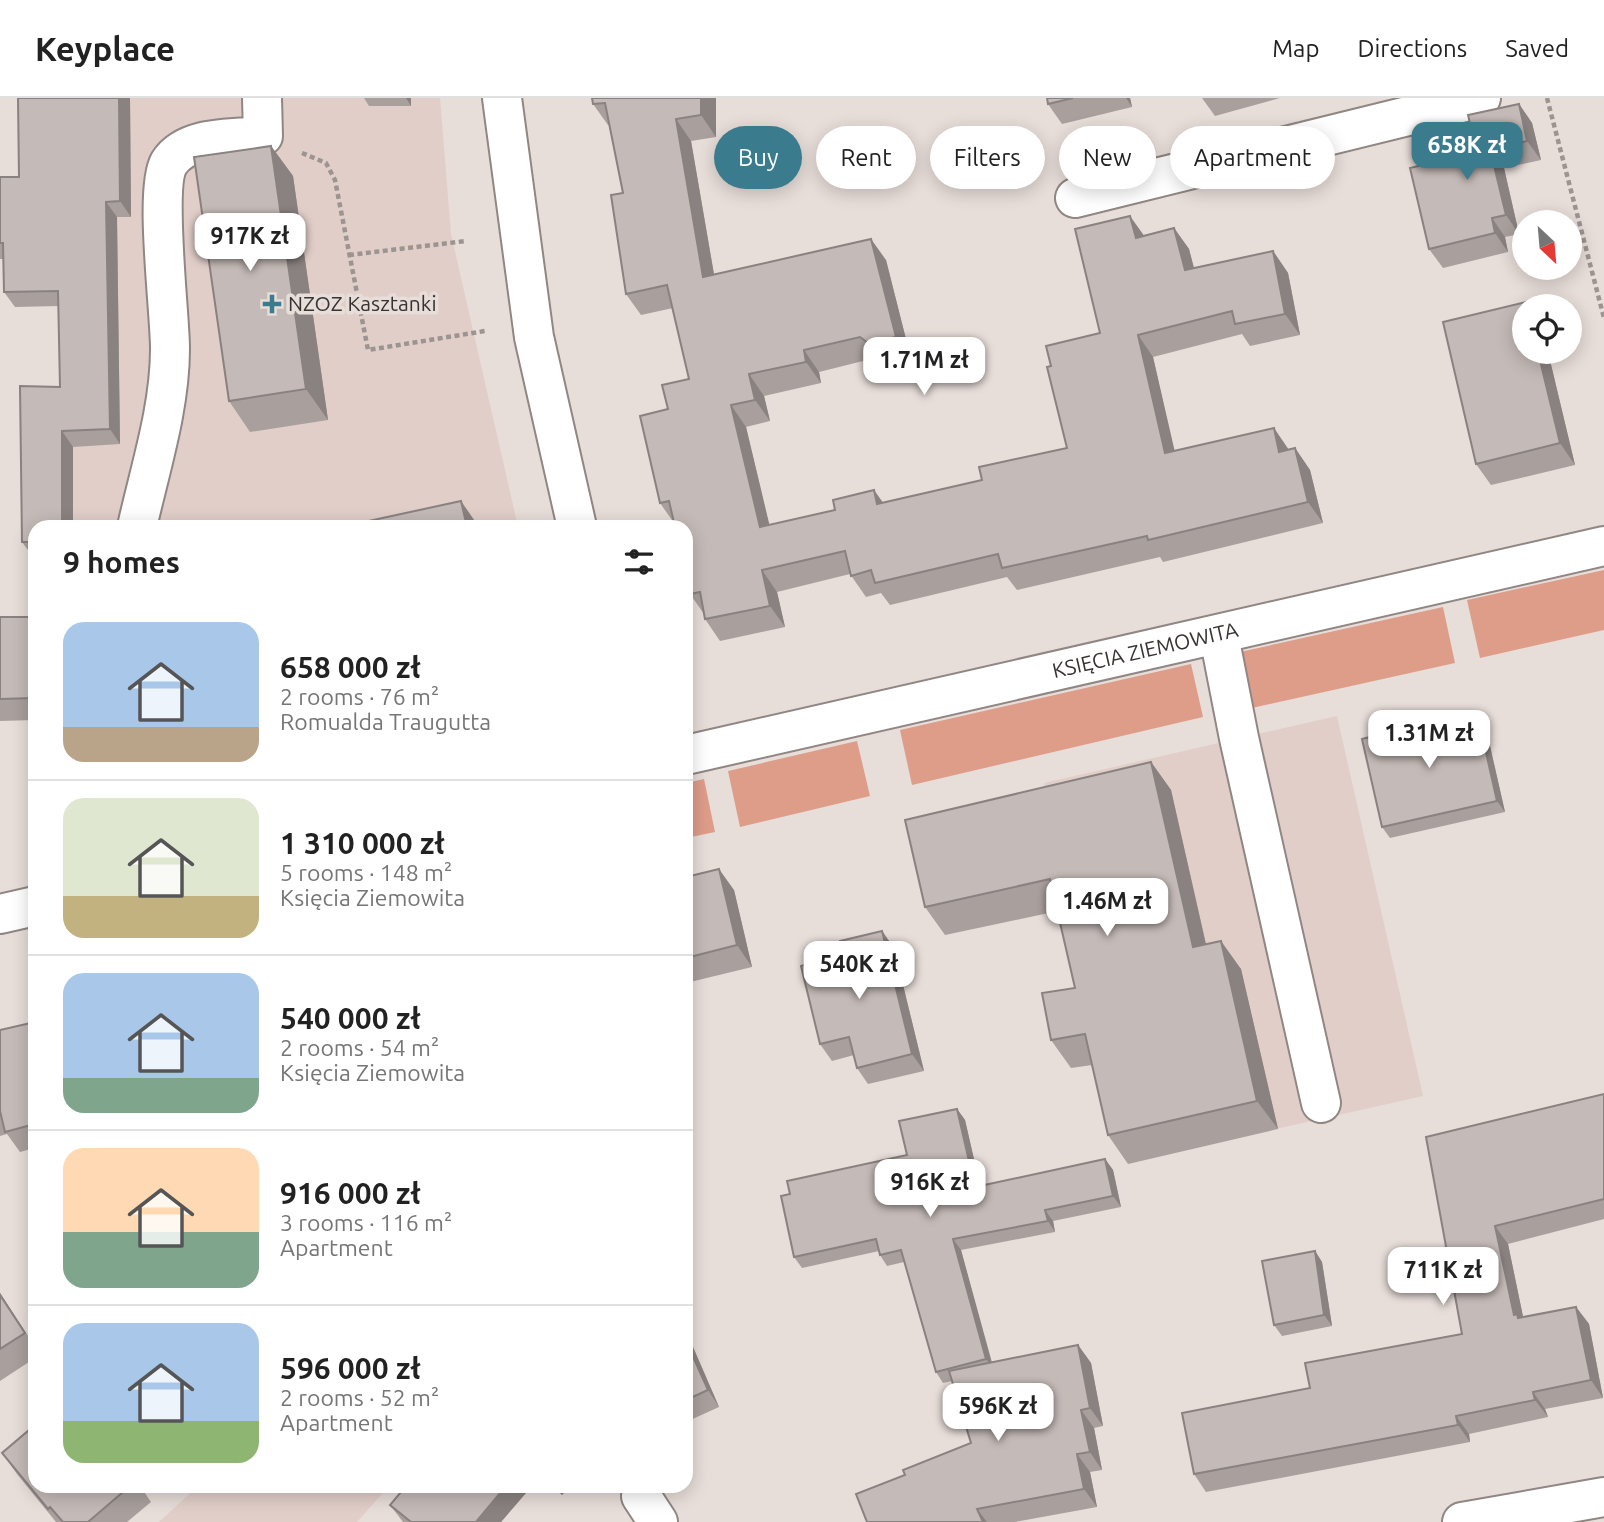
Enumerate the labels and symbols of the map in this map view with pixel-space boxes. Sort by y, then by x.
pin: 658K zł [1402,122,1532,182]
north arrow [1512,210,1582,280]
pin: 917K zł [185,214,315,273]
place label: NZOZ Kasztanki [288,291,437,315]
marker: NZOZ Kasztanki [262,294,282,314]
pin: 1.71M zł [852,338,996,397]
street label: KSIĘCIA ZIEMOWITA [1050,617,1241,682]
pin: 1.31M zł [1357,710,1501,770]
pin: 1.46M zł [1035,878,1179,938]
pin: 540K zł [794,942,924,1001]
pin: 916K zł [865,1160,995,1219]
pin: 711K zł [1378,1248,1508,1307]
pin: 596K zł [933,1384,1063,1443]

